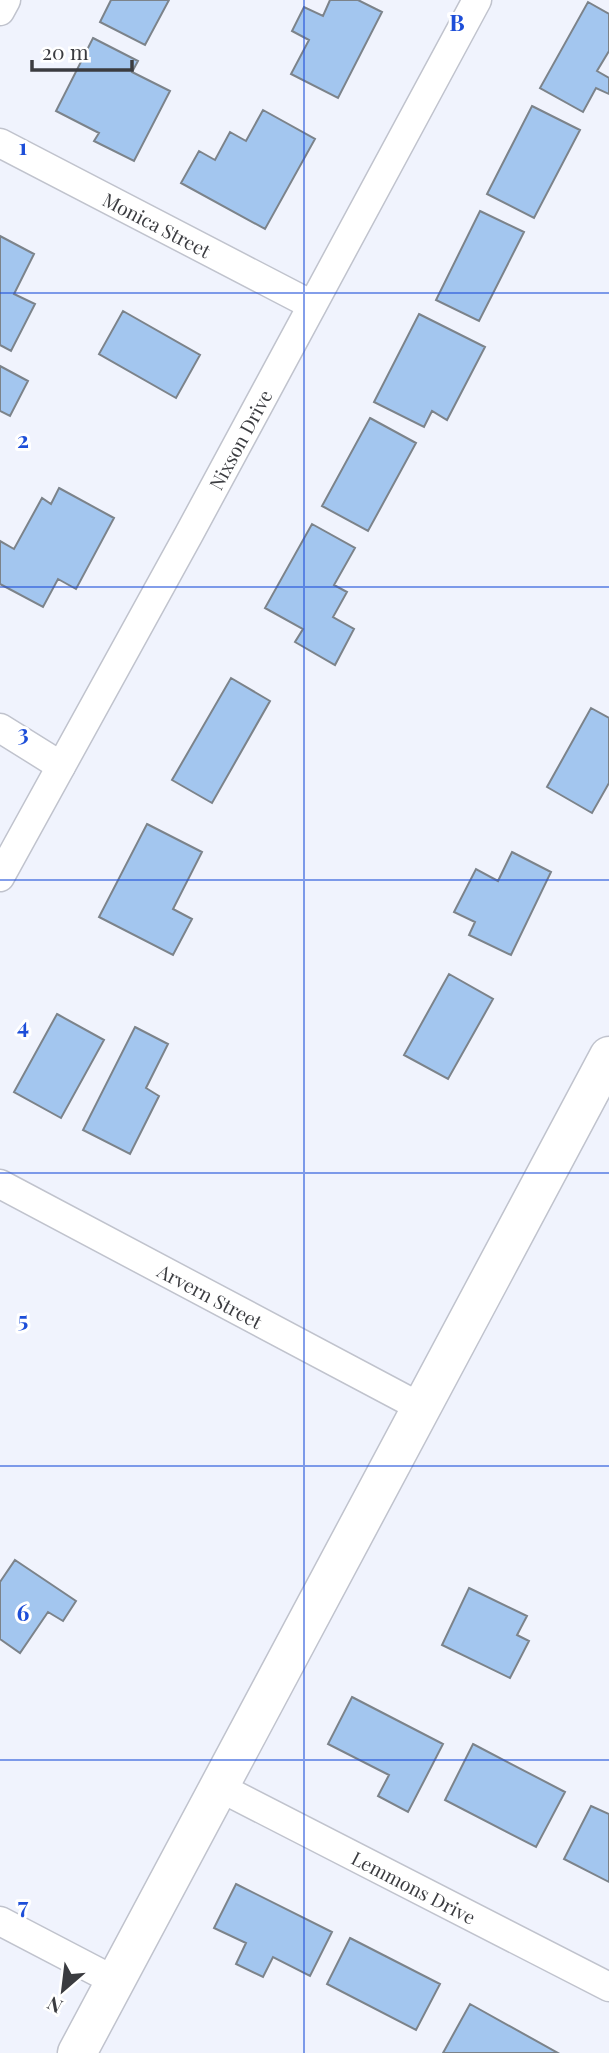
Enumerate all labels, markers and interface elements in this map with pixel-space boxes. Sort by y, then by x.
text: B [449,6,465,37]
scale bar [32,28,131,72]
text: 20 m [42,37,89,65]
text: 1 [19,130,28,161]
street label: Monica Street [99,186,216,263]
street label: Nixson Drive [202,385,278,494]
text: 2 [17,423,29,454]
text: 3 [17,716,29,747]
text: 4 [17,1009,29,1040]
street label: Arvern Street [153,1257,267,1334]
text: 5 [18,1303,28,1334]
text: 6 [17,1596,30,1627]
street label: Lemmons Drive [347,1844,480,1930]
text: 7 [18,1889,29,1920]
north arrow [28,1955,98,2025]
text: N [42,1991,67,2021]

